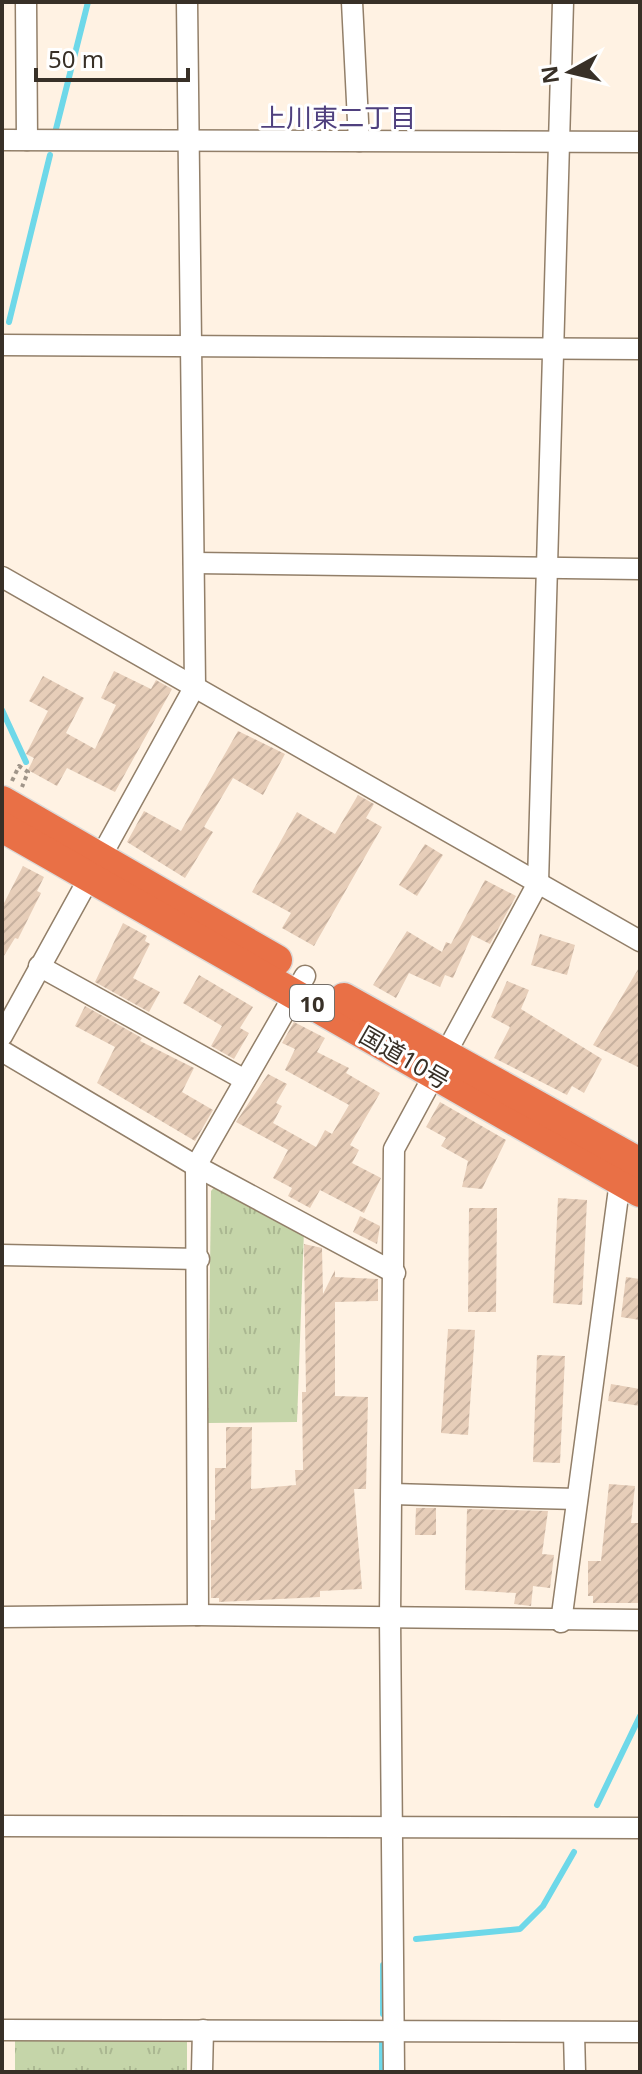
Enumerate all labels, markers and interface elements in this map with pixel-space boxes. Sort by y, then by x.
scale bar [36,32,188,82]
north arrow [530,32,610,112]
text: 50 m [48,42,104,75]
text: N [533,64,565,86]
district label: 上川東二丁目 [260,99,416,135]
road number: 10 [290,985,334,1021]
street label: 国道10号 [354,1018,456,1096]

